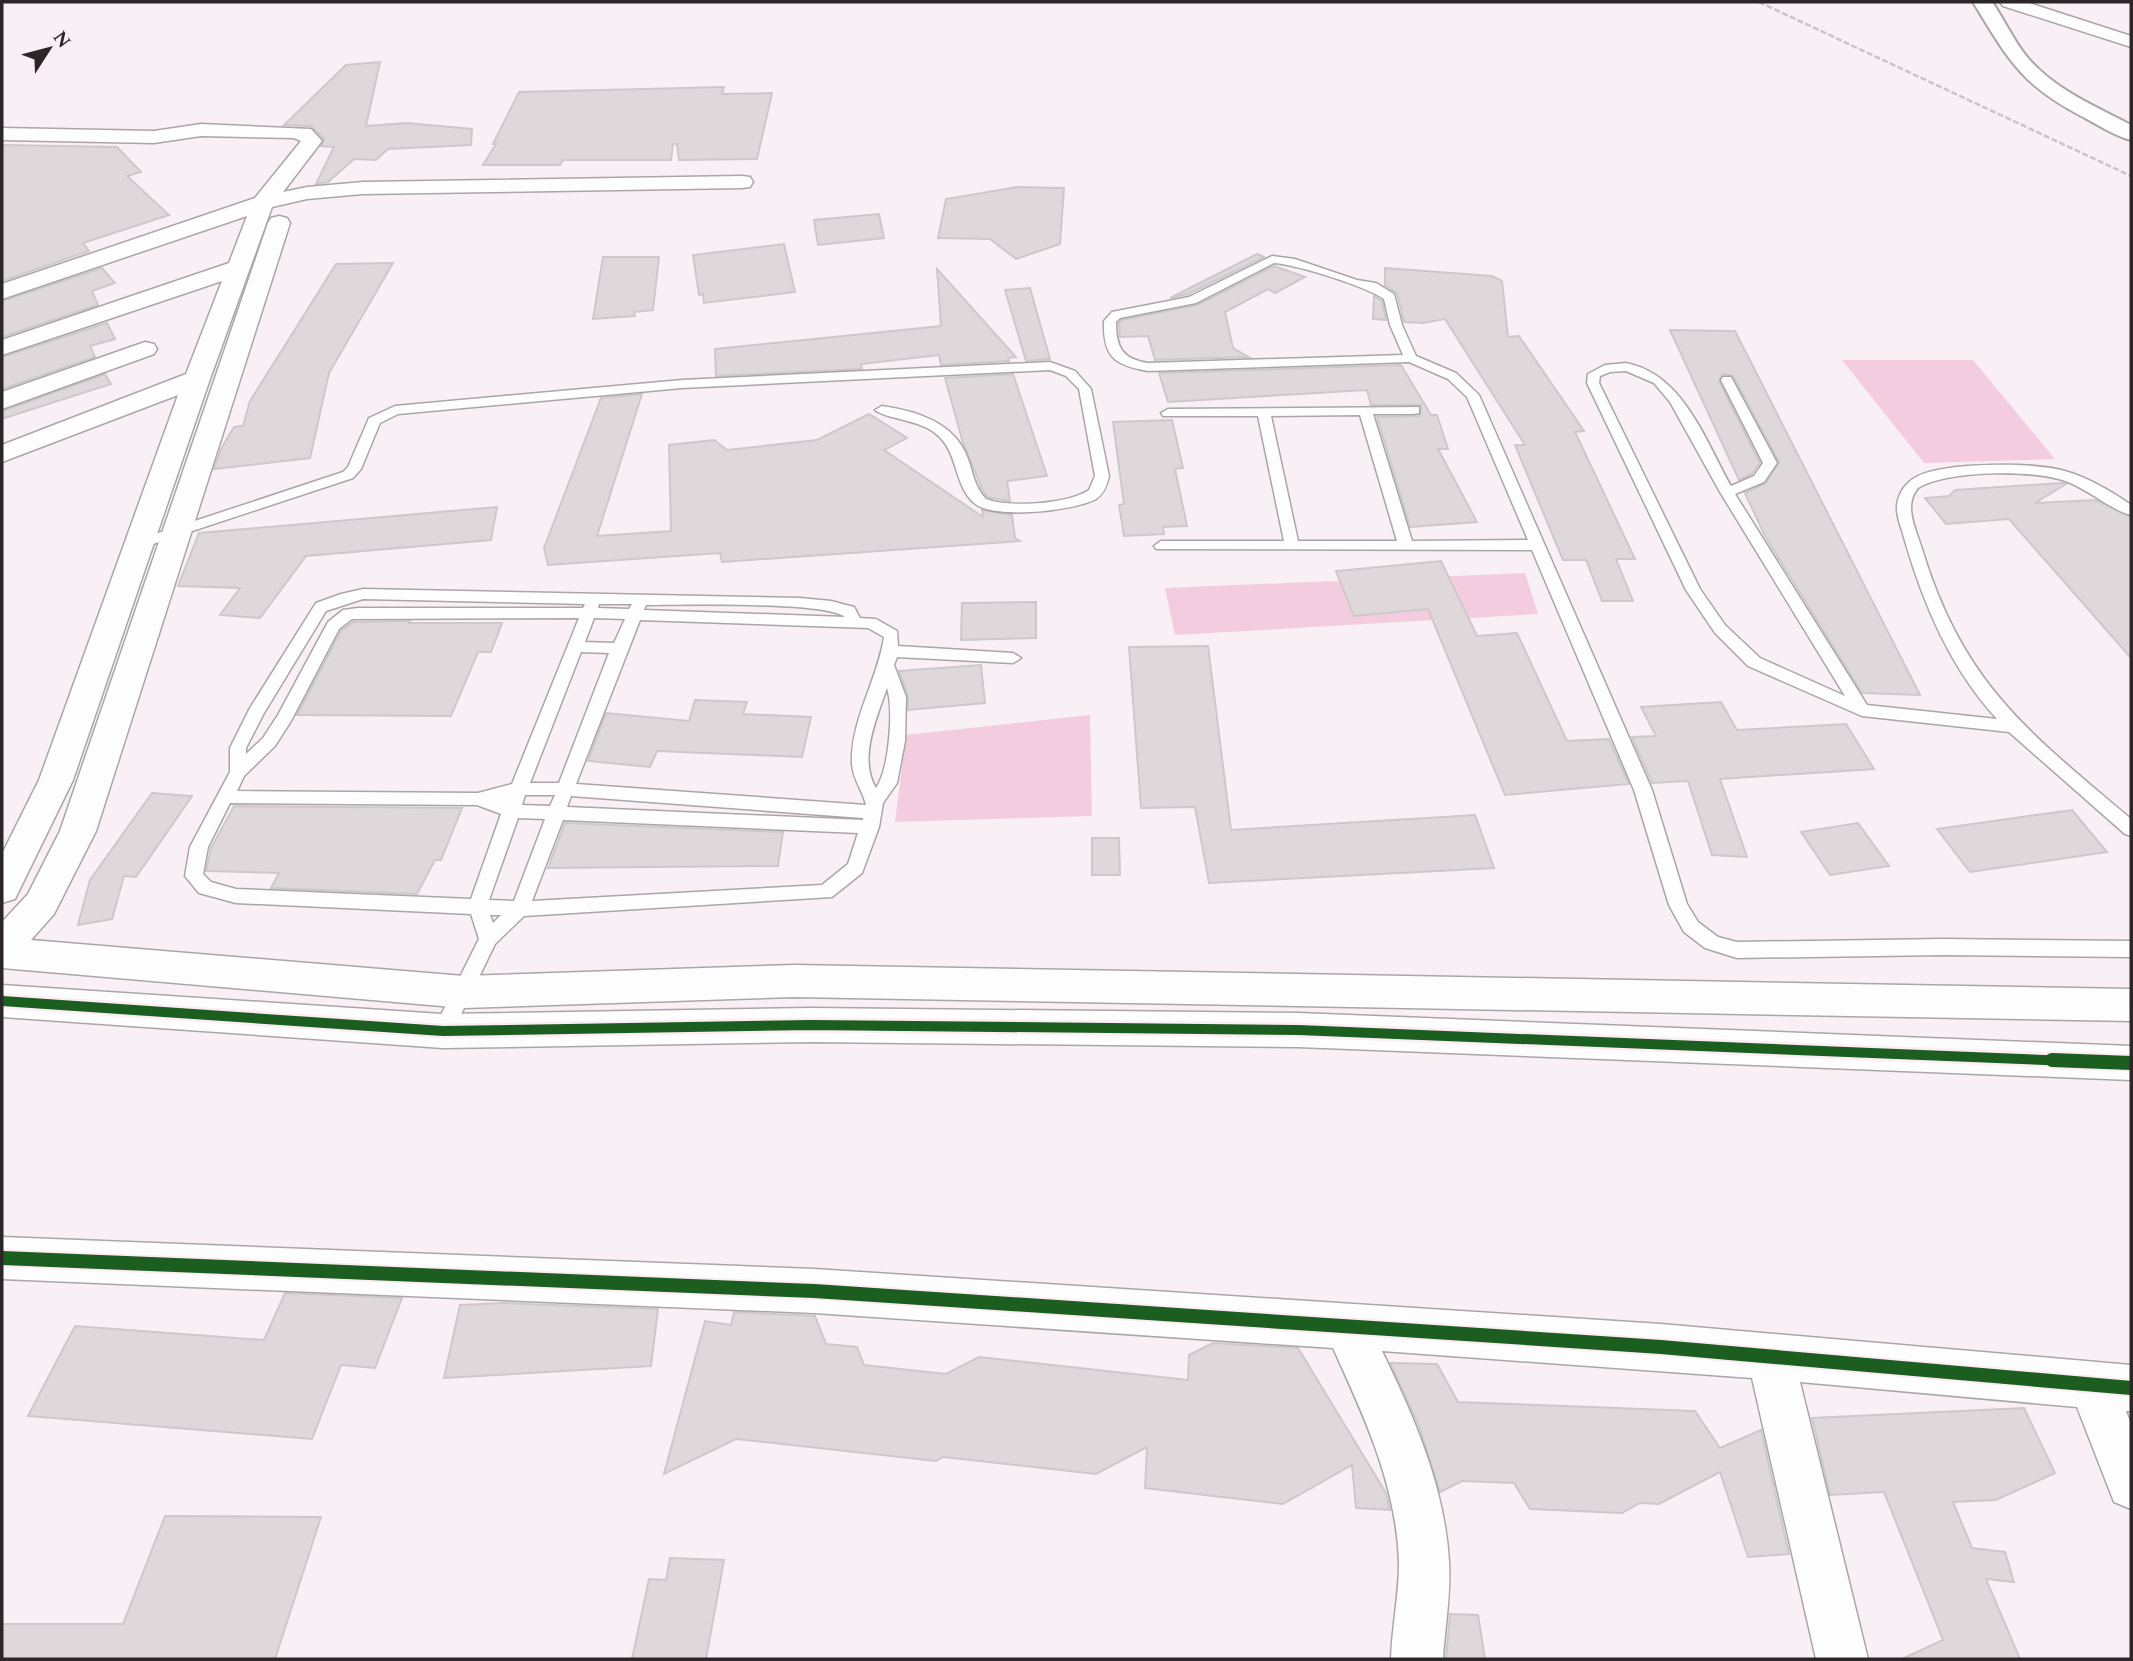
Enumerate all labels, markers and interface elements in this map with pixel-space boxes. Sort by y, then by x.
north arrow [14,14,84,84]
text: N [45,25,78,55]

